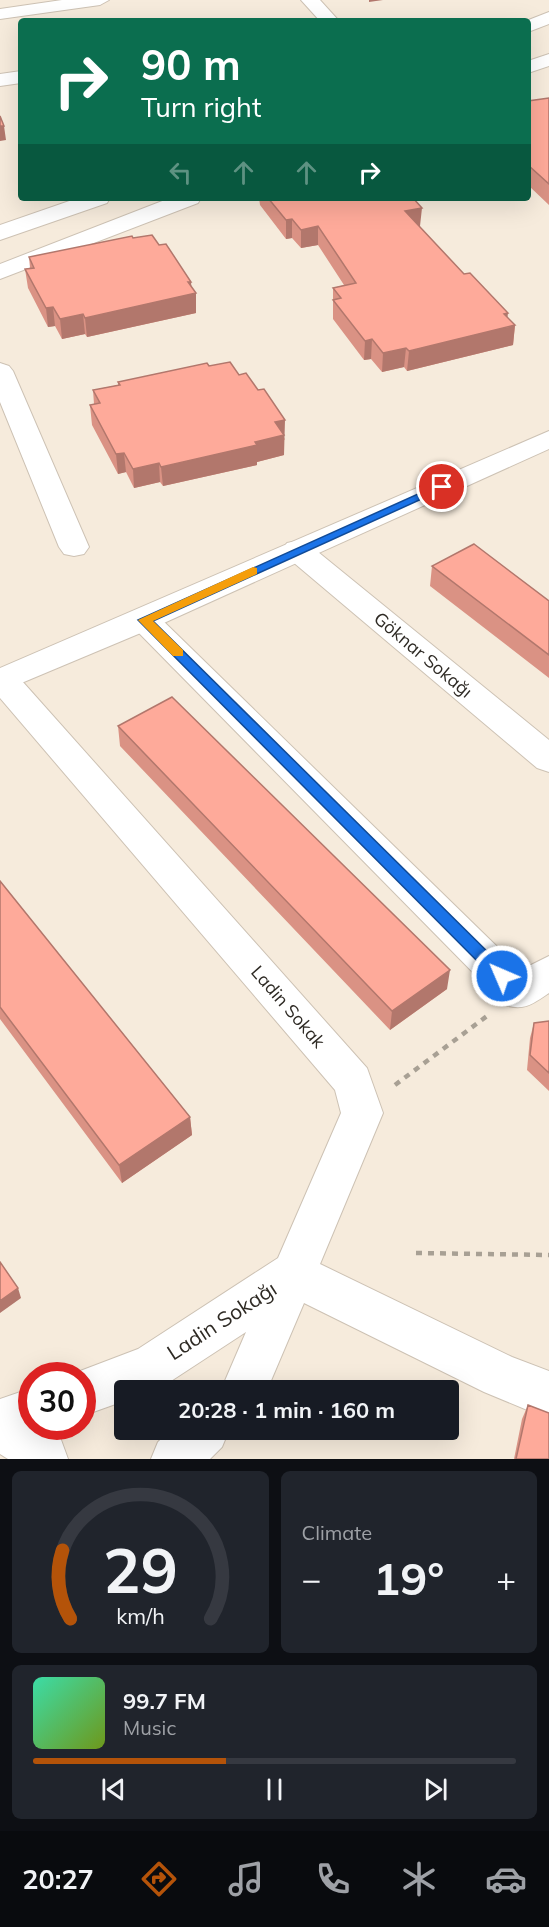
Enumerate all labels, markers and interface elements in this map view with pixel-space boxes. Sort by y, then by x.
text: 90 m [141,38,241,91]
icon: right [42,42,120,120]
text: Turn right [141,90,261,124]
icon: left [164,156,197,189]
icon: ahead [227,156,260,189]
icon: ahead [290,156,323,189]
icon: right [353,156,386,189]
pin [416,461,467,512]
icon: arrive [425,470,458,503]
street label: Göknar Sokağı [369,607,477,703]
position arrow [470,944,534,1008]
street label: Ladin Sokak [246,961,331,1053]
street label: Ladin Sokağı [162,1275,281,1365]
speed limit sign: 30 [18,1362,96,1440]
text: 20:28 · 1 min · 160 m [178,1396,395,1424]
text: Climate [302,1520,372,1545]
text: 29 [103,1530,178,1609]
text: 19° [373,1550,444,1606]
text: − [302,1558,321,1599]
text: + [496,1558,516,1599]
text: km/h [116,1602,164,1629]
text: 99.7 FM [123,1687,206,1715]
text: Music [123,1715,176,1740]
icon: previous [97,1773,130,1806]
icon: pause [258,1773,291,1806]
icon: next [419,1773,452,1806]
icon: directions [138,1858,180,1900]
icon: music [225,1858,267,1900]
icon: phone [312,1858,354,1900]
icon: climate [398,1858,440,1900]
icon: car [485,1858,527,1900]
text: 20:27 [22,1862,94,1896]

